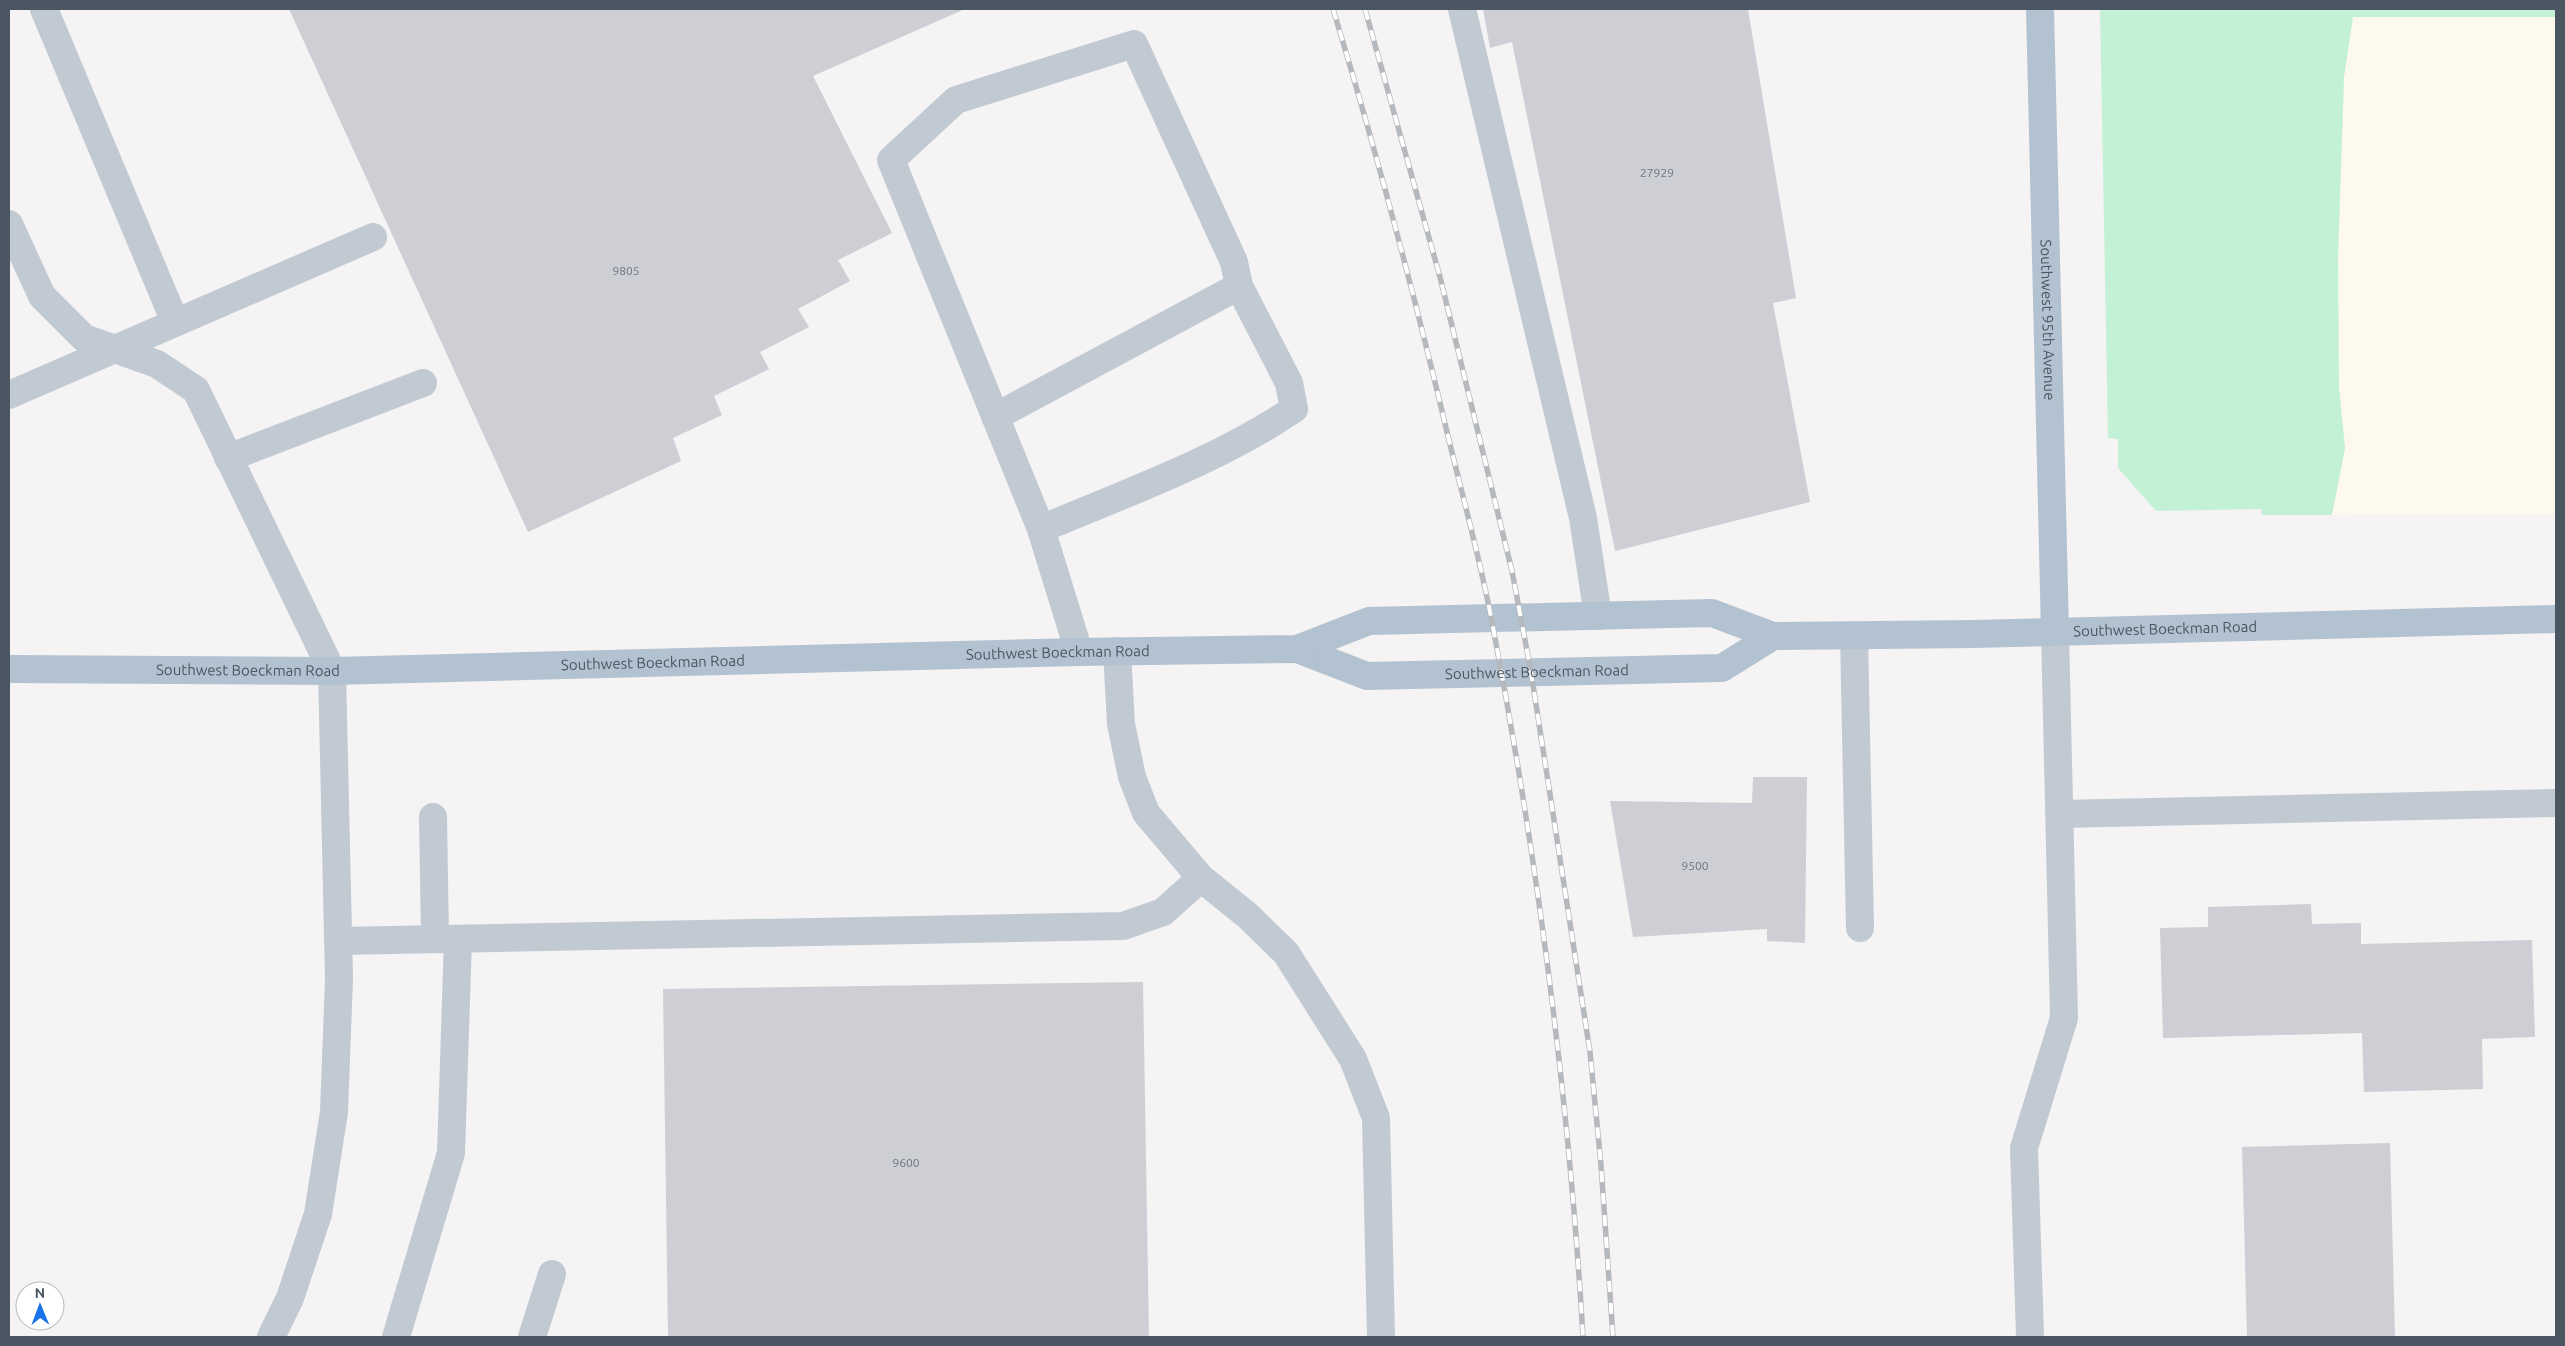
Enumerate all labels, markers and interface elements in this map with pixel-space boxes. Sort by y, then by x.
house number: 27929 [1640,166,1674,179]
street label: Southwest 95th Avenue [2038,239,2058,401]
house number: 9805 [612,264,640,277]
street label: Southwest Boeckman Road [2073,618,2257,639]
street label: Southwest Boeckman Road [966,642,1150,663]
street label: Southwest Boeckman Road [561,652,745,673]
street label: Southwest Boeckman Road [156,661,340,679]
street label: Southwest Boeckman Road [1445,661,1629,682]
house number: 9500 [1681,859,1709,872]
house number: 9600 [892,1156,920,1169]
north arrow [15,1281,65,1331]
text: N [34,1285,45,1301]

